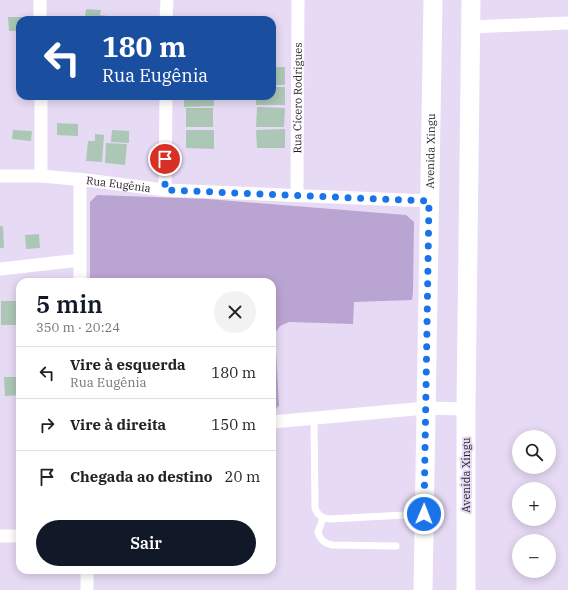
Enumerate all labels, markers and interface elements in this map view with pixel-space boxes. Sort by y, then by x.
text: 180 m [102,28,186,65]
icon: left [36,32,88,84]
street label: Rua Cícero Rodrigues [290,42,305,154]
text: Rua Eugênia [102,64,208,87]
street label: Avenida Xingu [423,113,438,189]
pin [148,142,182,176]
icon: arrive [154,148,176,170]
street label: Rua Eugênia [85,173,152,195]
text: 5 min [36,288,103,320]
button: close [214,291,256,333]
text: 350 m · 20:24 [36,319,120,336]
text: Vire à esquerda [70,355,186,374]
icon: left [36,362,58,384]
text: 180 m [211,363,256,382]
text: Rua Eugênia [70,374,147,391]
icon: right [36,414,58,436]
text: Vire à direita [70,415,166,434]
text: 150 m [211,415,256,434]
map controls [512,430,556,578]
button: search [512,430,556,474]
street label: Avenida Xingu [459,437,473,513]
icon: arrive [36,466,58,488]
text: Chegada ao destino [70,467,213,486]
text: 20 m [225,467,260,486]
button: + [512,482,556,526]
position arrow [403,493,445,535]
button: Sair [36,520,256,566]
button: − [512,534,556,578]

